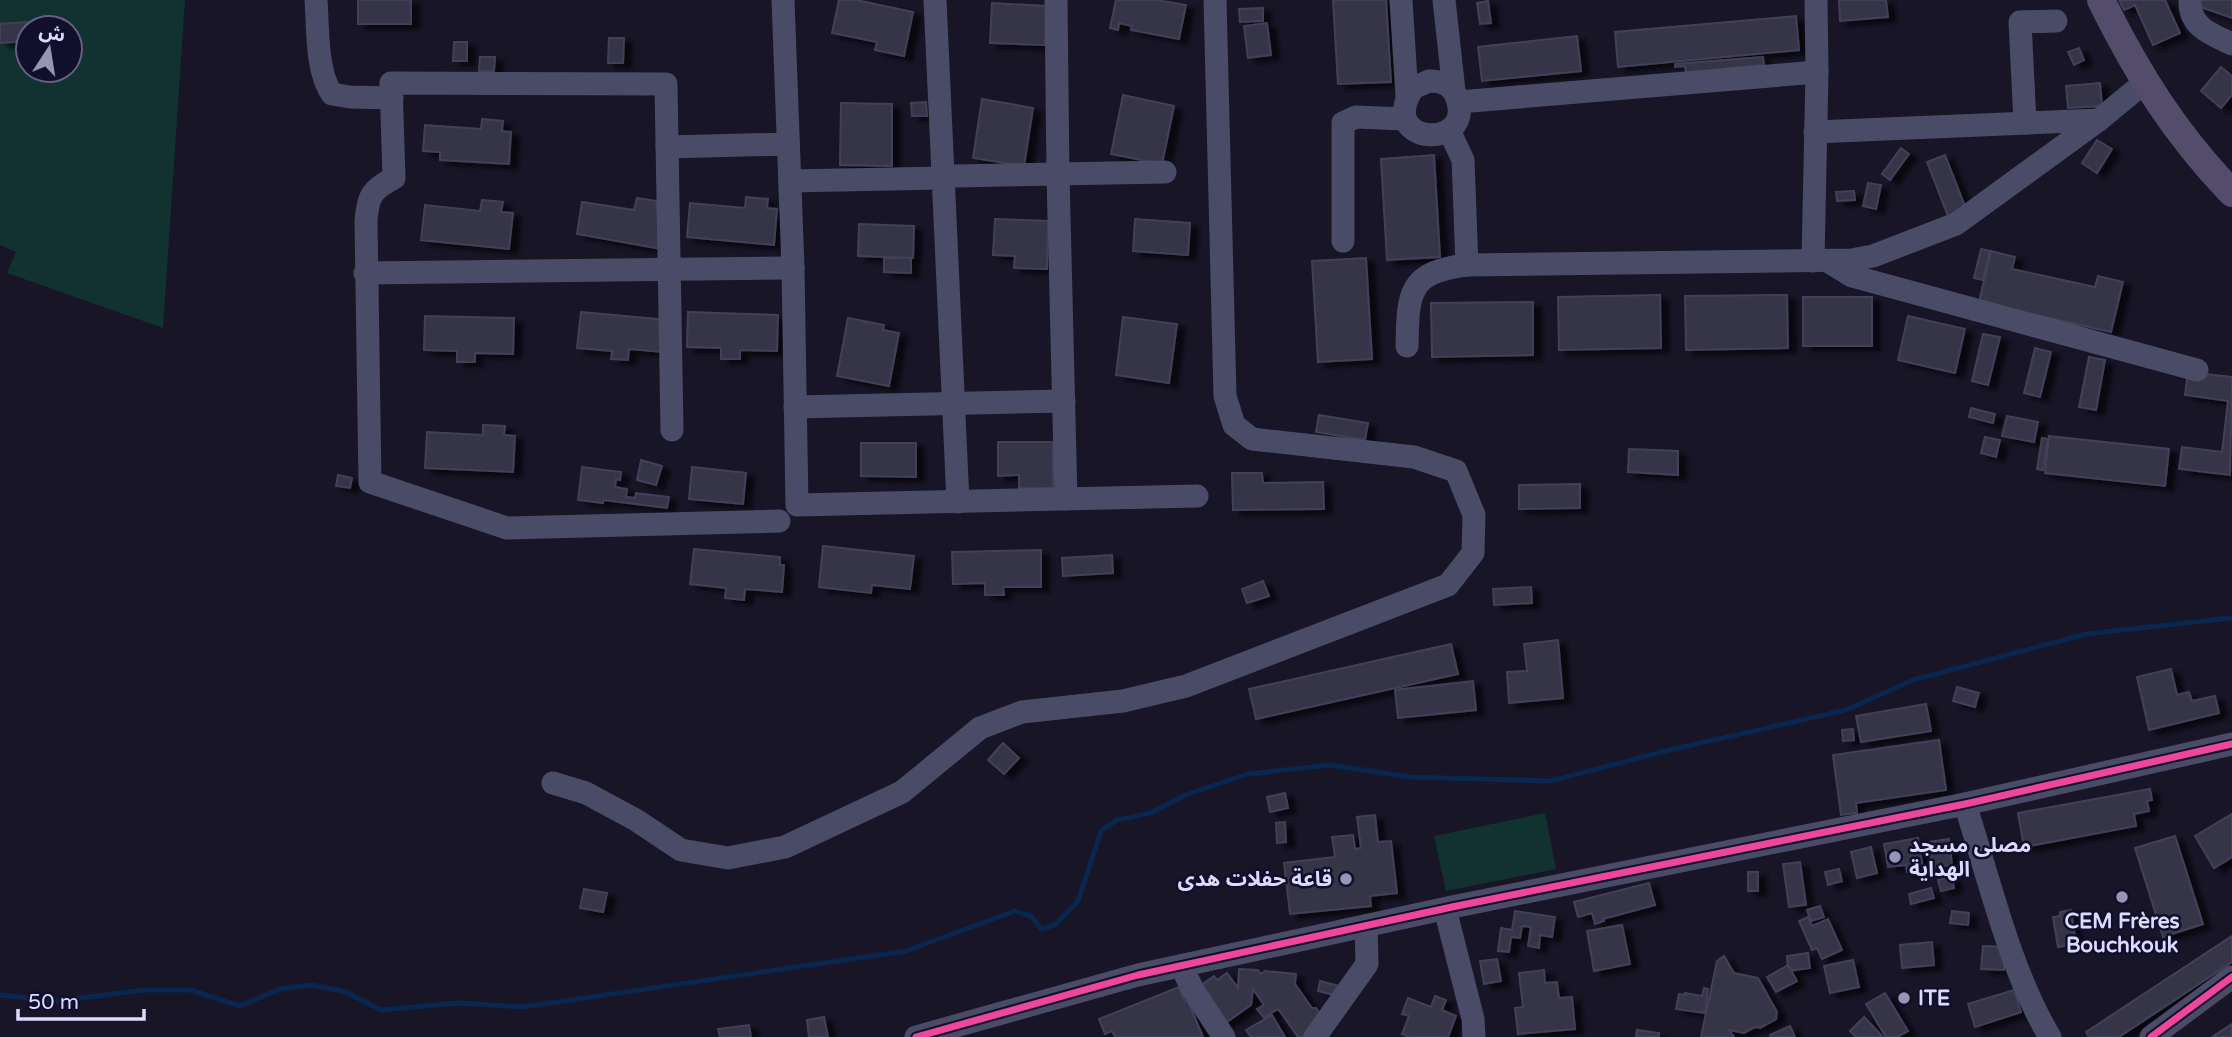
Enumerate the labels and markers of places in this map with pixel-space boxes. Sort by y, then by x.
place label: مصلى مسجد الهداية [1909,833,2031,882]
marker: مصلى مسجد الهداية [1887,849,1903,865]
place label: قاعة حفلات هدى [1178,867,1332,892]
marker: قاعة حفلات هدى [1338,871,1354,887]
marker: CEM Frères Bouchkouk [2114,889,2130,905]
place label: CEM Frères Bouchkouk [2064,909,2180,958]
place label: ITE [1918,986,1950,1011]
marker: ITE [1896,990,1912,1006]

